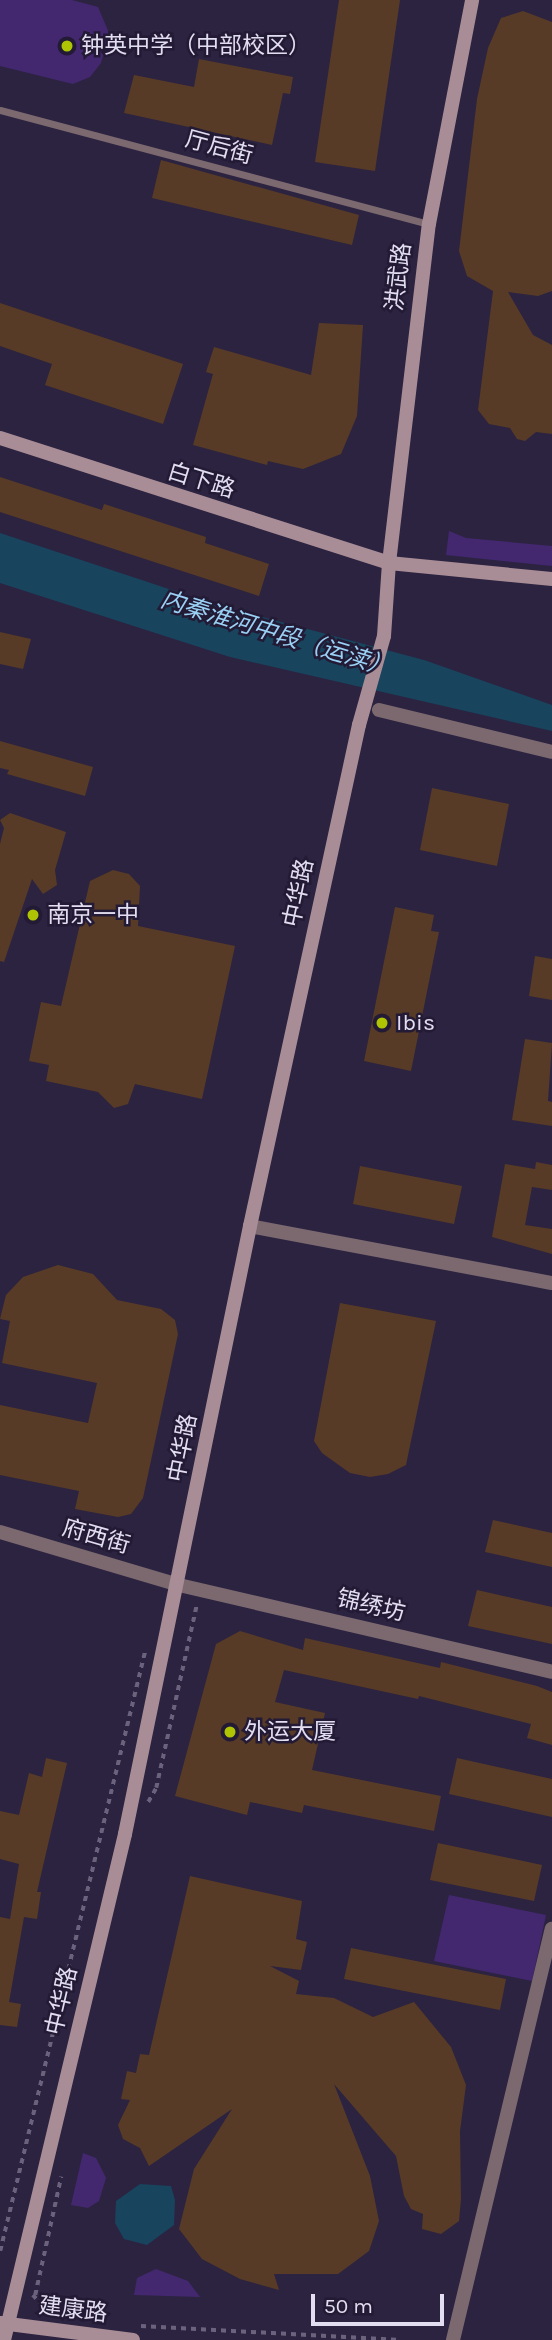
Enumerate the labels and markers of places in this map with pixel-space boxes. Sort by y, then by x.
place label: 钟英中学（中部校区） [81,32,311,60]
marker: 钟英中学（中部校区） [59,38,75,54]
place label: 南京一中 [47,901,139,929]
marker: 南京一中 [25,907,41,923]
place label: Ibis [396,1009,435,1037]
marker: Ibis [374,1015,390,1031]
place label: 外运大厦 [244,1718,336,1746]
marker: 外运大厦 [222,1724,238,1740]

